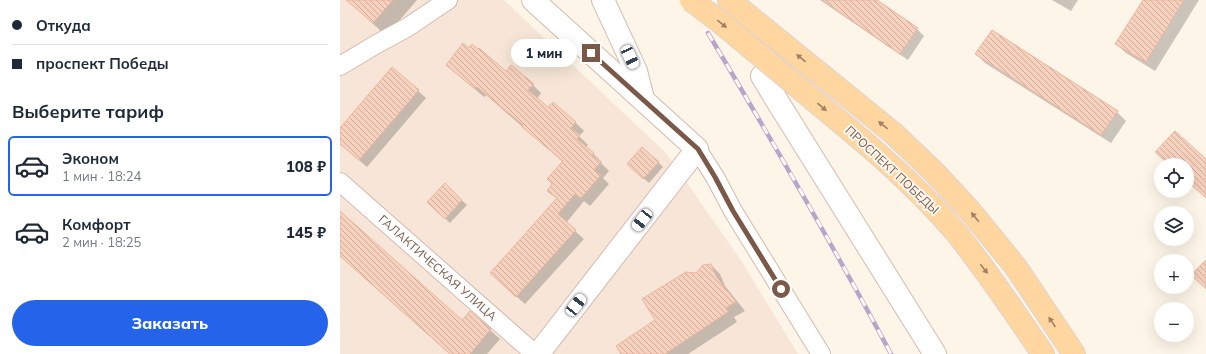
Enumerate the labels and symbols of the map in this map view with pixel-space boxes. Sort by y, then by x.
one-way arrow [717,20,728,28]
callout: 1 мин [511,39,577,67]
route end [582,44,600,62]
car [619,44,641,70]
one-way arrow [796,53,807,62]
one-way arrow [817,103,827,112]
one-way arrow [878,121,889,130]
street label: ПРОСПЕКТ ПОБЕДЫ [842,122,942,217]
car [630,207,654,233]
one-way arrow [971,211,980,222]
street label: ГАЛАКТИЧЕСКАЯ УЛИЦА [376,212,500,324]
one-way arrow [980,264,989,275]
route start [772,280,790,298]
car [564,292,588,318]
one-way arrow [1048,316,1056,327]

